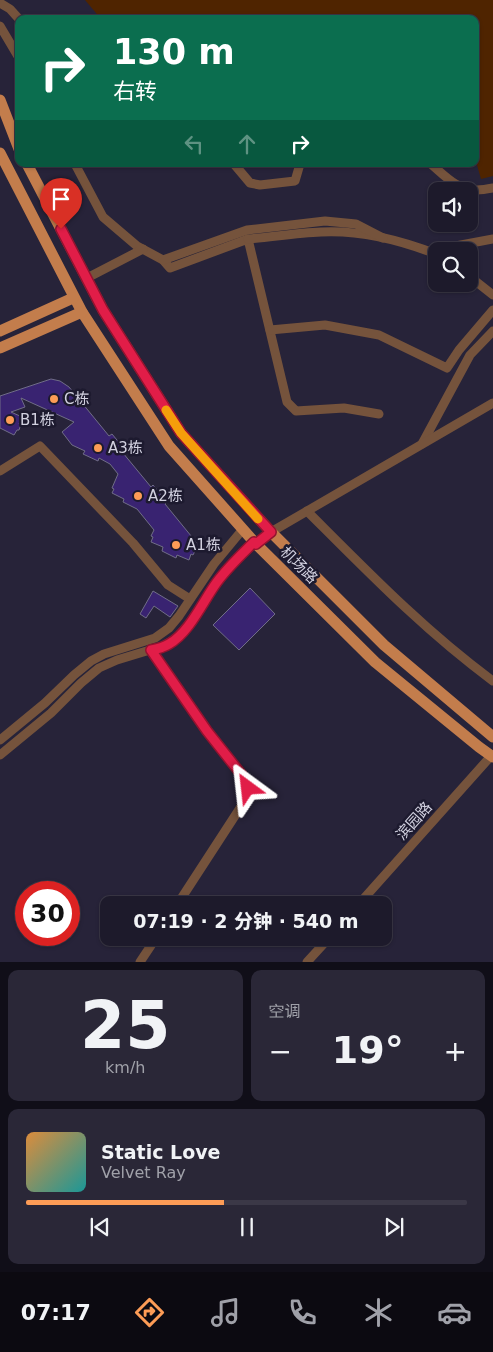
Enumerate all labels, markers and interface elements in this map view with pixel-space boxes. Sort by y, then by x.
text: 130 m [113,32,235,72]
icon: right [30,35,95,100]
text: 右转 [113,79,157,104]
icon: left [180,130,208,158]
icon: ahead [233,130,261,158]
icon: right [286,130,314,158]
pin [40,178,82,229]
map controls [428,182,478,292]
button: sound [428,182,478,232]
icon: arrive [47,185,75,213]
button: search [428,242,478,292]
place label: C栋 [64,390,89,408]
marker: C栋 [48,393,60,405]
place label: B1栋 [20,411,55,429]
marker: B1栋 [4,414,16,426]
place label: A3栋 [108,439,143,457]
marker: A3栋 [92,442,104,454]
place label: A2栋 [148,487,183,505]
marker: A2栋 [132,490,144,502]
place label: A1栋 [186,536,221,554]
marker: A1栋 [170,539,182,551]
street label: 机场路 [277,543,321,587]
position arrow [221,761,273,813]
street label: 滨园路 [392,798,436,844]
speed limit sign: 30 [15,881,80,946]
text: 07:19 · 2 分钟 · 540 m [133,910,359,932]
text: 25 [80,988,170,1063]
text: 空调 [269,1002,301,1021]
text: 19° [332,1028,404,1072]
text: − [269,1035,292,1068]
text: + [444,1035,467,1068]
text: km/h [105,1058,145,1077]
text: Static Love [101,1141,221,1163]
text: Velvet Ray [101,1163,186,1182]
icon: previous [86,1213,114,1241]
icon: pause [233,1213,261,1241]
icon: next [380,1213,408,1241]
icon: directions [132,1295,167,1330]
icon: music [208,1295,243,1330]
icon: phone [285,1295,320,1330]
icon: climate [361,1295,396,1330]
icon: car [437,1295,472,1330]
text: 07:17 [21,1300,91,1325]

